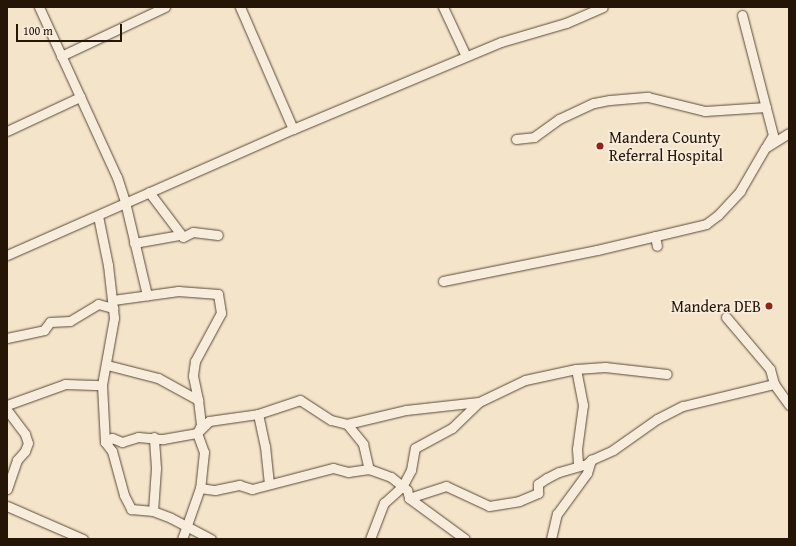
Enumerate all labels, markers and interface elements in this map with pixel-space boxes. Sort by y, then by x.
scale bar [18,16,124,42]
text: 100 m [23,22,53,39]
place label: Mandera County Referral Hospital [609,127,723,165]
marker: Mandera County Referral Hospital [594,140,606,152]
place label: Mandera DEB [671,296,761,316]
marker: Mandera DEB [764,301,774,311]

